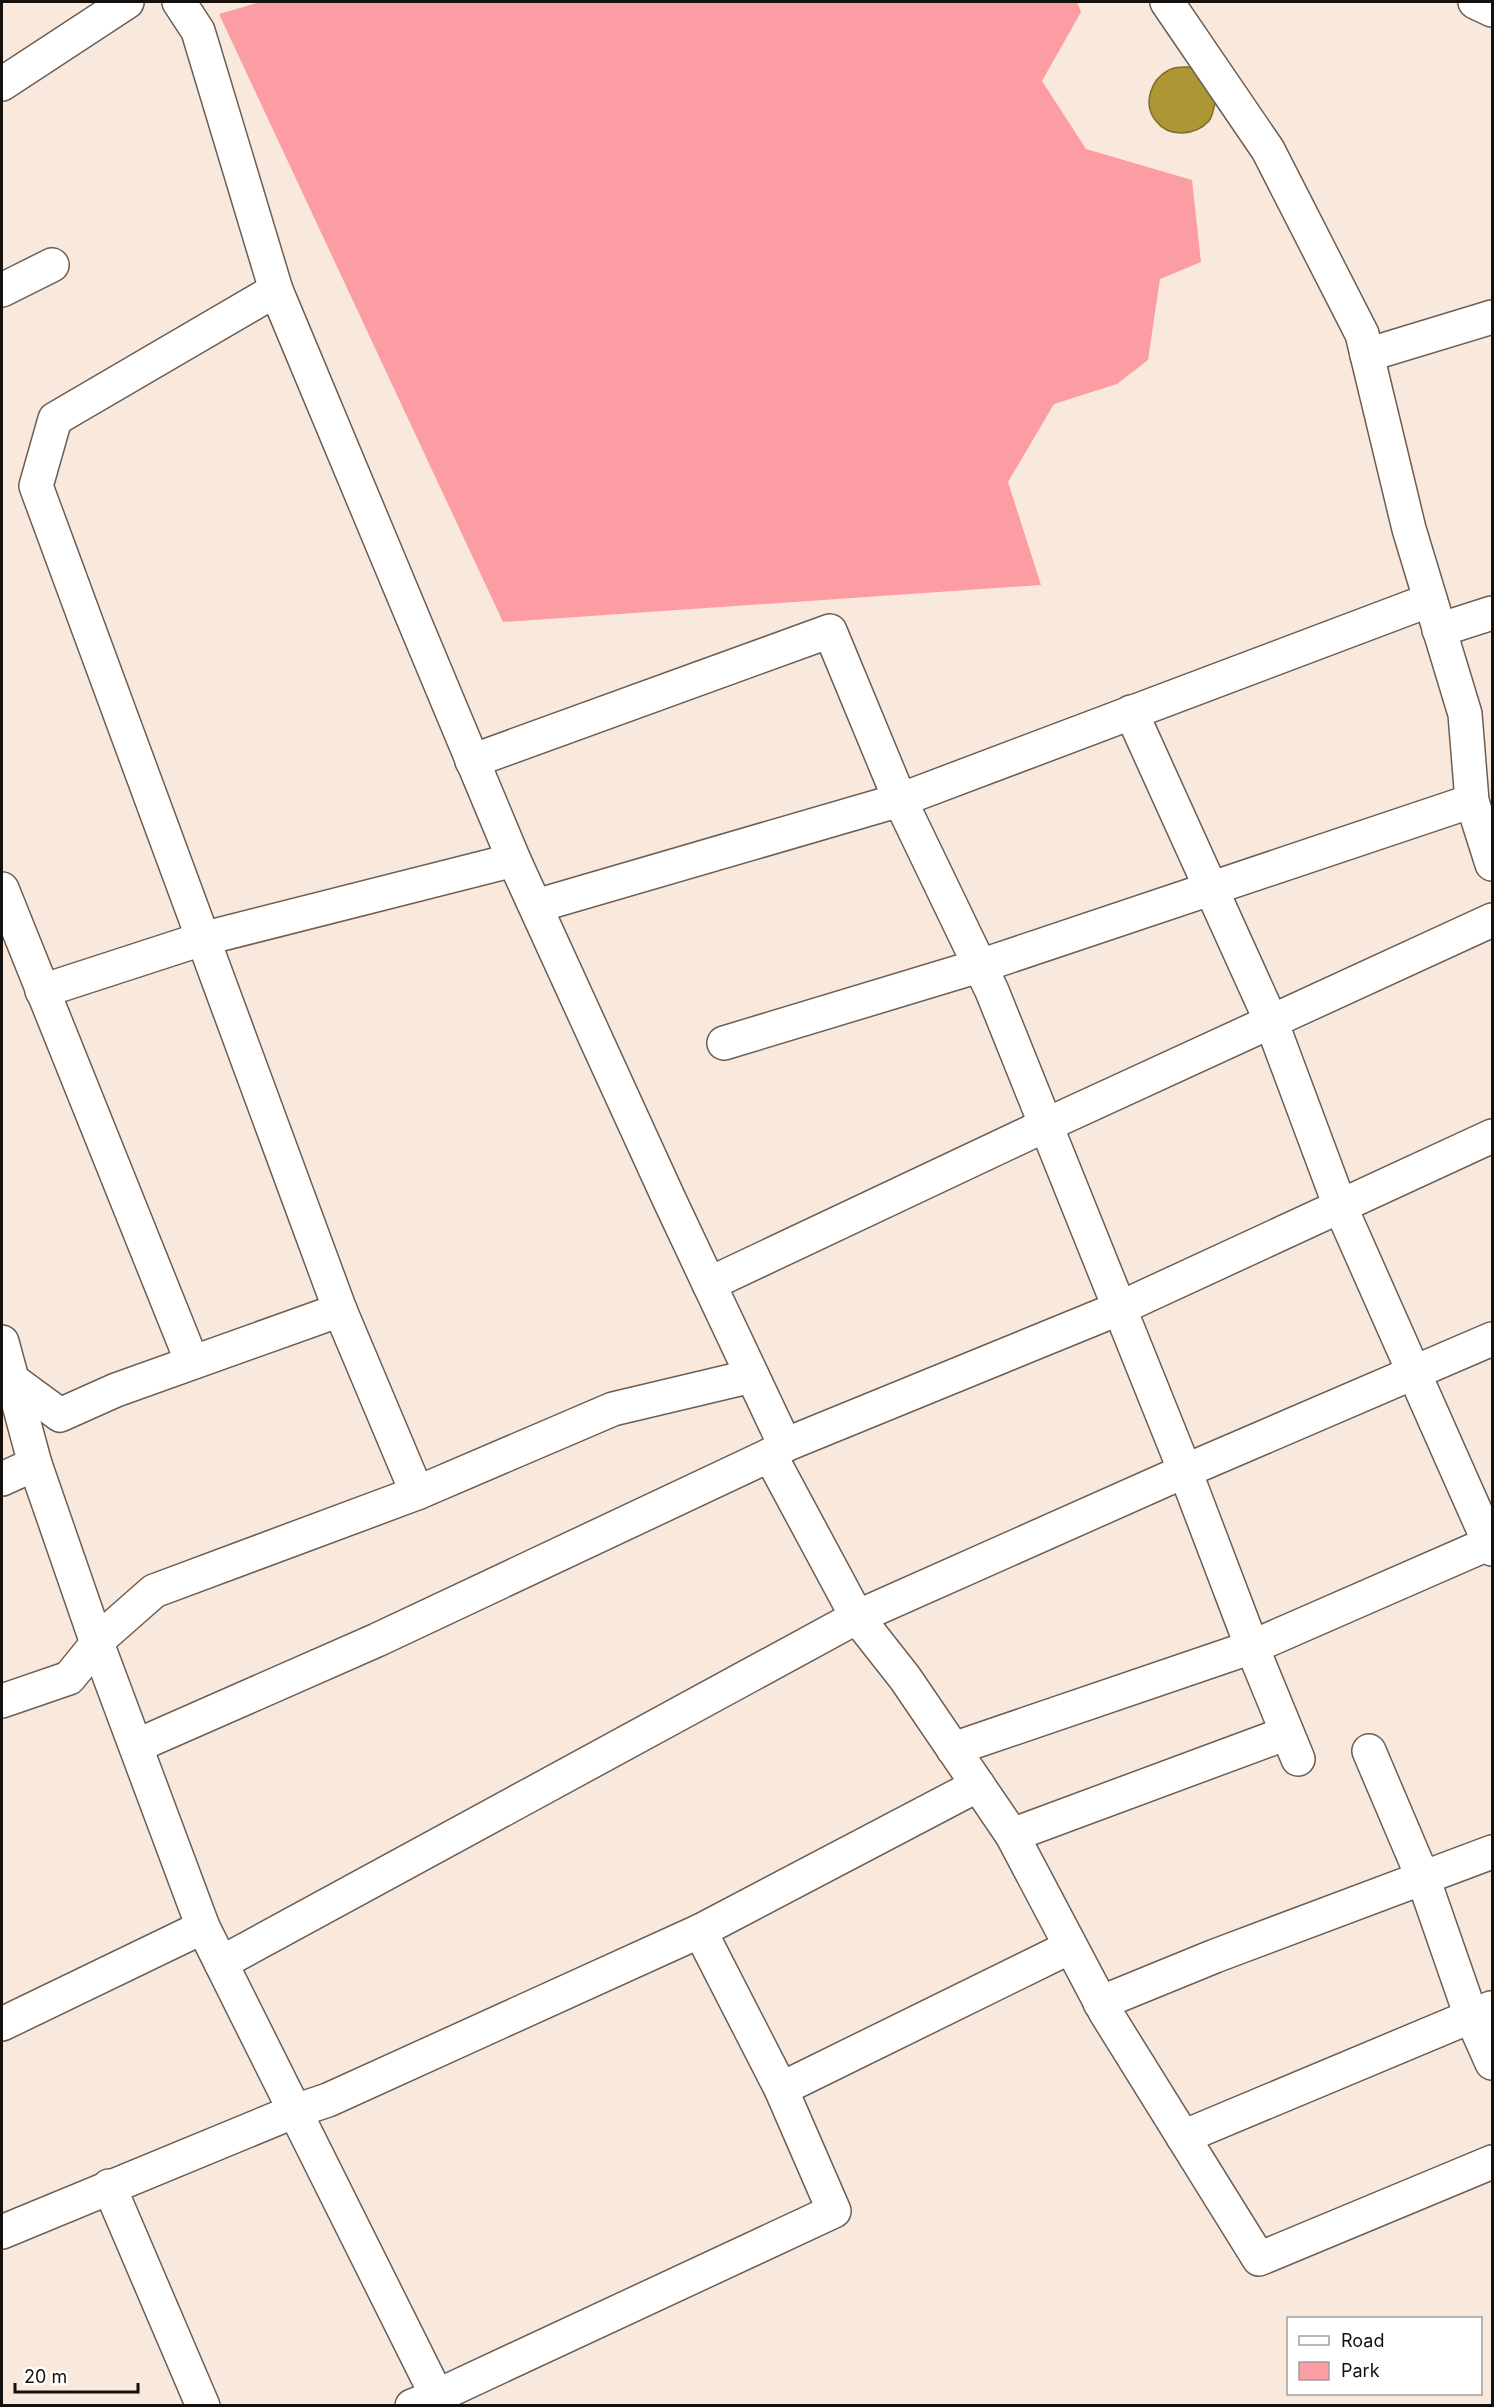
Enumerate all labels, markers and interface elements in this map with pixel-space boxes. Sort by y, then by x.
legend [1287,2317,1482,2395]
text: Road [1341,2330,1384,2351]
scale bar [15,2356,138,2394]
text: Park [1341,2360,1380,2381]
text: 20 m [24,2366,67,2387]

